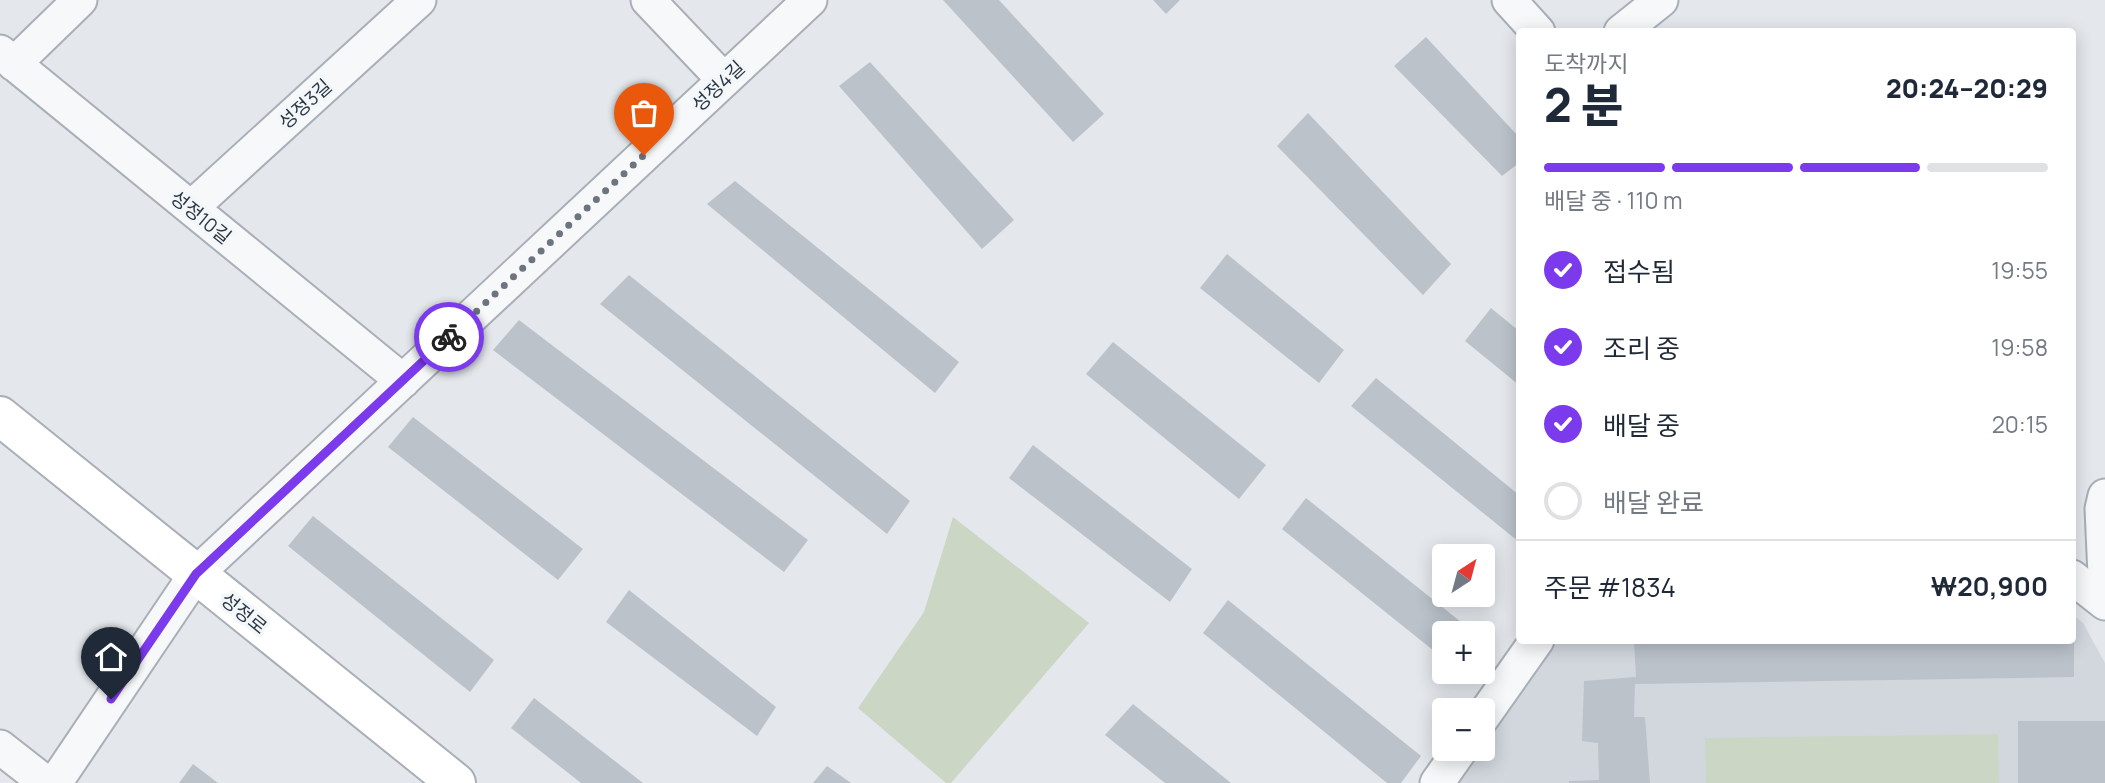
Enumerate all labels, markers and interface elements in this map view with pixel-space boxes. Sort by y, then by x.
text: 도착까지 [1544,47,1629,79]
street label: 성정4길 [686,55,750,117]
text: 20:24–20:29 [1886,70,2048,106]
street label: 성정3길 [273,73,337,135]
text: 2 분 [1544,73,1623,136]
pin [614,83,674,155]
icon: bag [625,94,663,132]
street label: 성정10길 [165,184,237,250]
text: 배달 중 · 110 m [1544,184,1683,216]
icon: check [1544,251,1582,289]
text: 접수됨 [1603,253,1675,289]
text: 19:55 [1991,254,2048,286]
courier [414,302,484,372]
icon: bike [430,318,468,356]
icon: check [1544,328,1582,366]
text: 조리 중 [1603,330,1680,366]
text: 19:58 [1991,331,2048,363]
icon: check [1544,405,1582,443]
text: 배달 중 [1603,407,1680,443]
text: 20:15 [1992,408,2048,440]
text: 배달 완료 [1603,484,1704,520]
north arrow [1432,544,1494,607]
map controls [1432,544,1495,761]
text: ₩20,900 [1931,568,2048,604]
text: 주문 #1834 [1544,569,1676,605]
street label: 성정로 [215,586,273,640]
button: + [1432,621,1495,684]
pin [81,627,141,699]
icon: home [92,638,130,676]
button: − [1432,698,1495,761]

